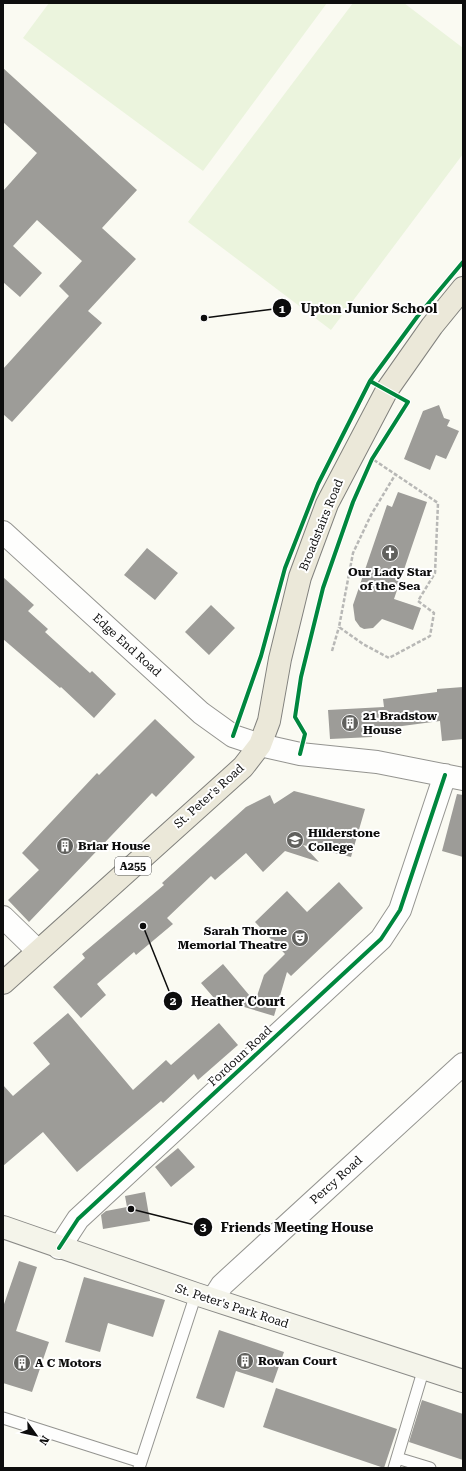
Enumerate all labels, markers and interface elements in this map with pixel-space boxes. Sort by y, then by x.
callout: Upton Junior School [272,296,445,321]
text: Upton Junior School [301,301,438,316]
text: 1 [279,302,286,316]
street label: Broadstairs Road [296,477,346,573]
church icon: Our Lady Star of the Sea [380,543,400,563]
place label: Our Lady Star of the Sea [348,565,433,593]
street label: Edge End Road [90,611,164,680]
place label: 21 Bradstow House [363,709,438,737]
building icon: 21 Bradstow House [340,713,360,733]
street label: St. Peter's Road [171,761,247,831]
place label: Hilderstone College [308,826,380,854]
school or university icon: Hilderstone College [285,830,305,850]
building icon: Briar House [55,836,75,856]
place label: Briar House [78,839,150,853]
road number: A255 [115,857,151,875]
place label: Sarah Thorne Memorial Theatre [178,924,287,952]
theatre icon: Sarah Thorne Memorial Theatre [290,928,310,948]
callout: Heather Court [163,989,293,1014]
text: 2 [170,994,177,1008]
text: Heather Court [191,994,286,1009]
street label: Fordoun Road [205,1023,275,1089]
street label: Percy Road [307,1153,365,1207]
callout: Friends Meeting House [193,1214,381,1239]
text: 3 [200,1220,207,1234]
text: Friends Meeting House [221,1220,374,1235]
street label: St. Peter's Park Road [173,1281,291,1331]
building icon: Rowan Court [235,1351,255,1371]
building icon: A C Motors [12,1353,32,1373]
place label: Rowan Court [258,1354,337,1368]
place label: A C Motors [35,1356,102,1370]
north arrow [16,1415,56,1455]
text: N [36,1433,52,1448]

